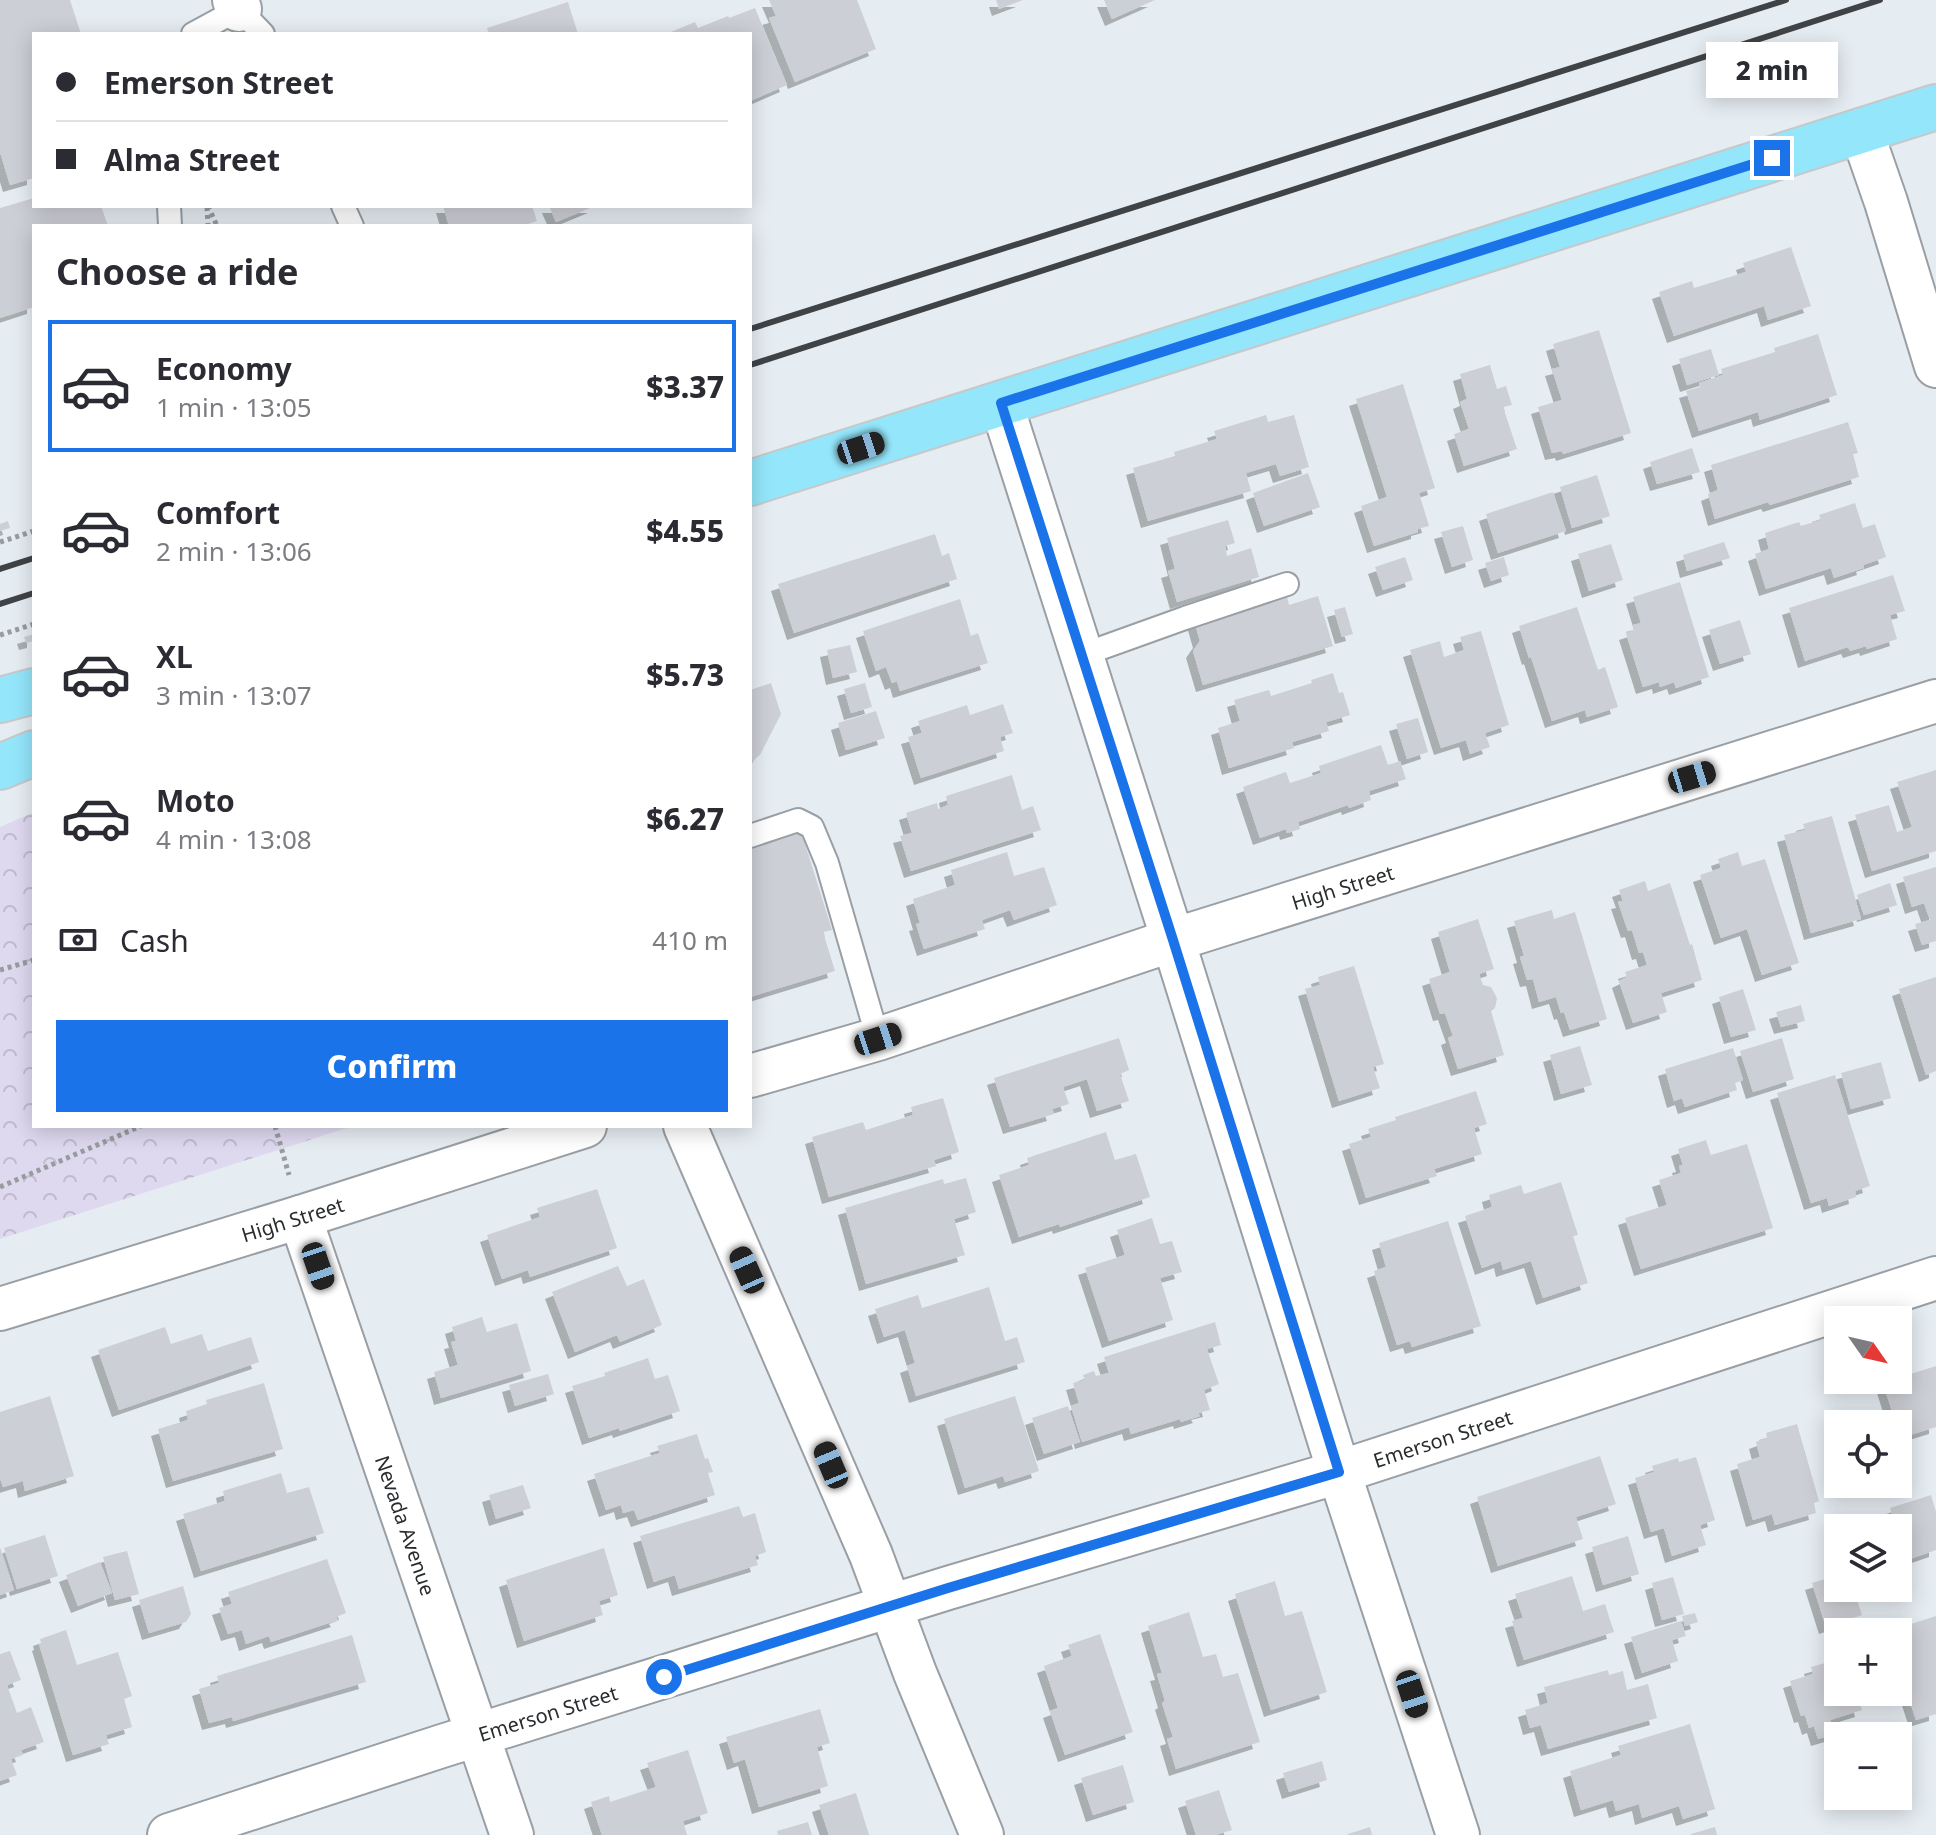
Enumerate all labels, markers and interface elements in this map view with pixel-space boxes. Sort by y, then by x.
callout: 2 min [1706,42,1838,98]
text: 2 min [1736,52,1808,88]
text: Emerson Street [104,62,334,103]
text: Alma Street [104,139,280,180]
route end [1754,140,1790,176]
text: Choose a ride [56,247,298,296]
text: Economy [156,348,292,389]
icon: car [60,350,132,422]
text: $3.37 [646,366,724,407]
text: 1 min · 13:05 [156,389,312,425]
car [834,429,888,467]
text: Comfort [156,492,280,533]
icon: car [60,494,132,566]
text: $4.55 [646,510,724,551]
text: 2 min · 13:06 [156,533,312,569]
text: XL [156,636,193,677]
icon: car [60,638,132,710]
text: $5.73 [646,654,724,695]
text: 3 min · 13:07 [156,677,312,713]
car [1666,759,1718,795]
text: Moto [156,780,235,821]
icon: car [60,782,132,854]
text: $6.27 [646,798,724,839]
text: 4 min · 13:08 [156,821,312,857]
street label: High Street [1288,858,1397,916]
icon: cash [56,918,100,962]
text: Cash [120,920,189,961]
text: 410 m [652,922,728,958]
button: Confirm [56,1020,728,1112]
car [851,1020,905,1058]
street label: High Street [238,1190,347,1248]
car [299,1239,337,1293]
car [726,1243,768,1297]
north arrow [1824,1306,1912,1394]
map controls [1824,1306,1912,1810]
street label: Emerson Street [1370,1403,1515,1474]
button: locate [1824,1410,1912,1498]
car [811,1438,851,1492]
street label: Nevada Avenue [369,1452,442,1599]
button: layers [1824,1514,1912,1602]
button: + [1824,1618,1912,1706]
route start [646,1659,682,1695]
car [1393,1667,1431,1721]
street label: Emerson Street [475,1679,621,1747]
button: − [1824,1722,1912,1810]

